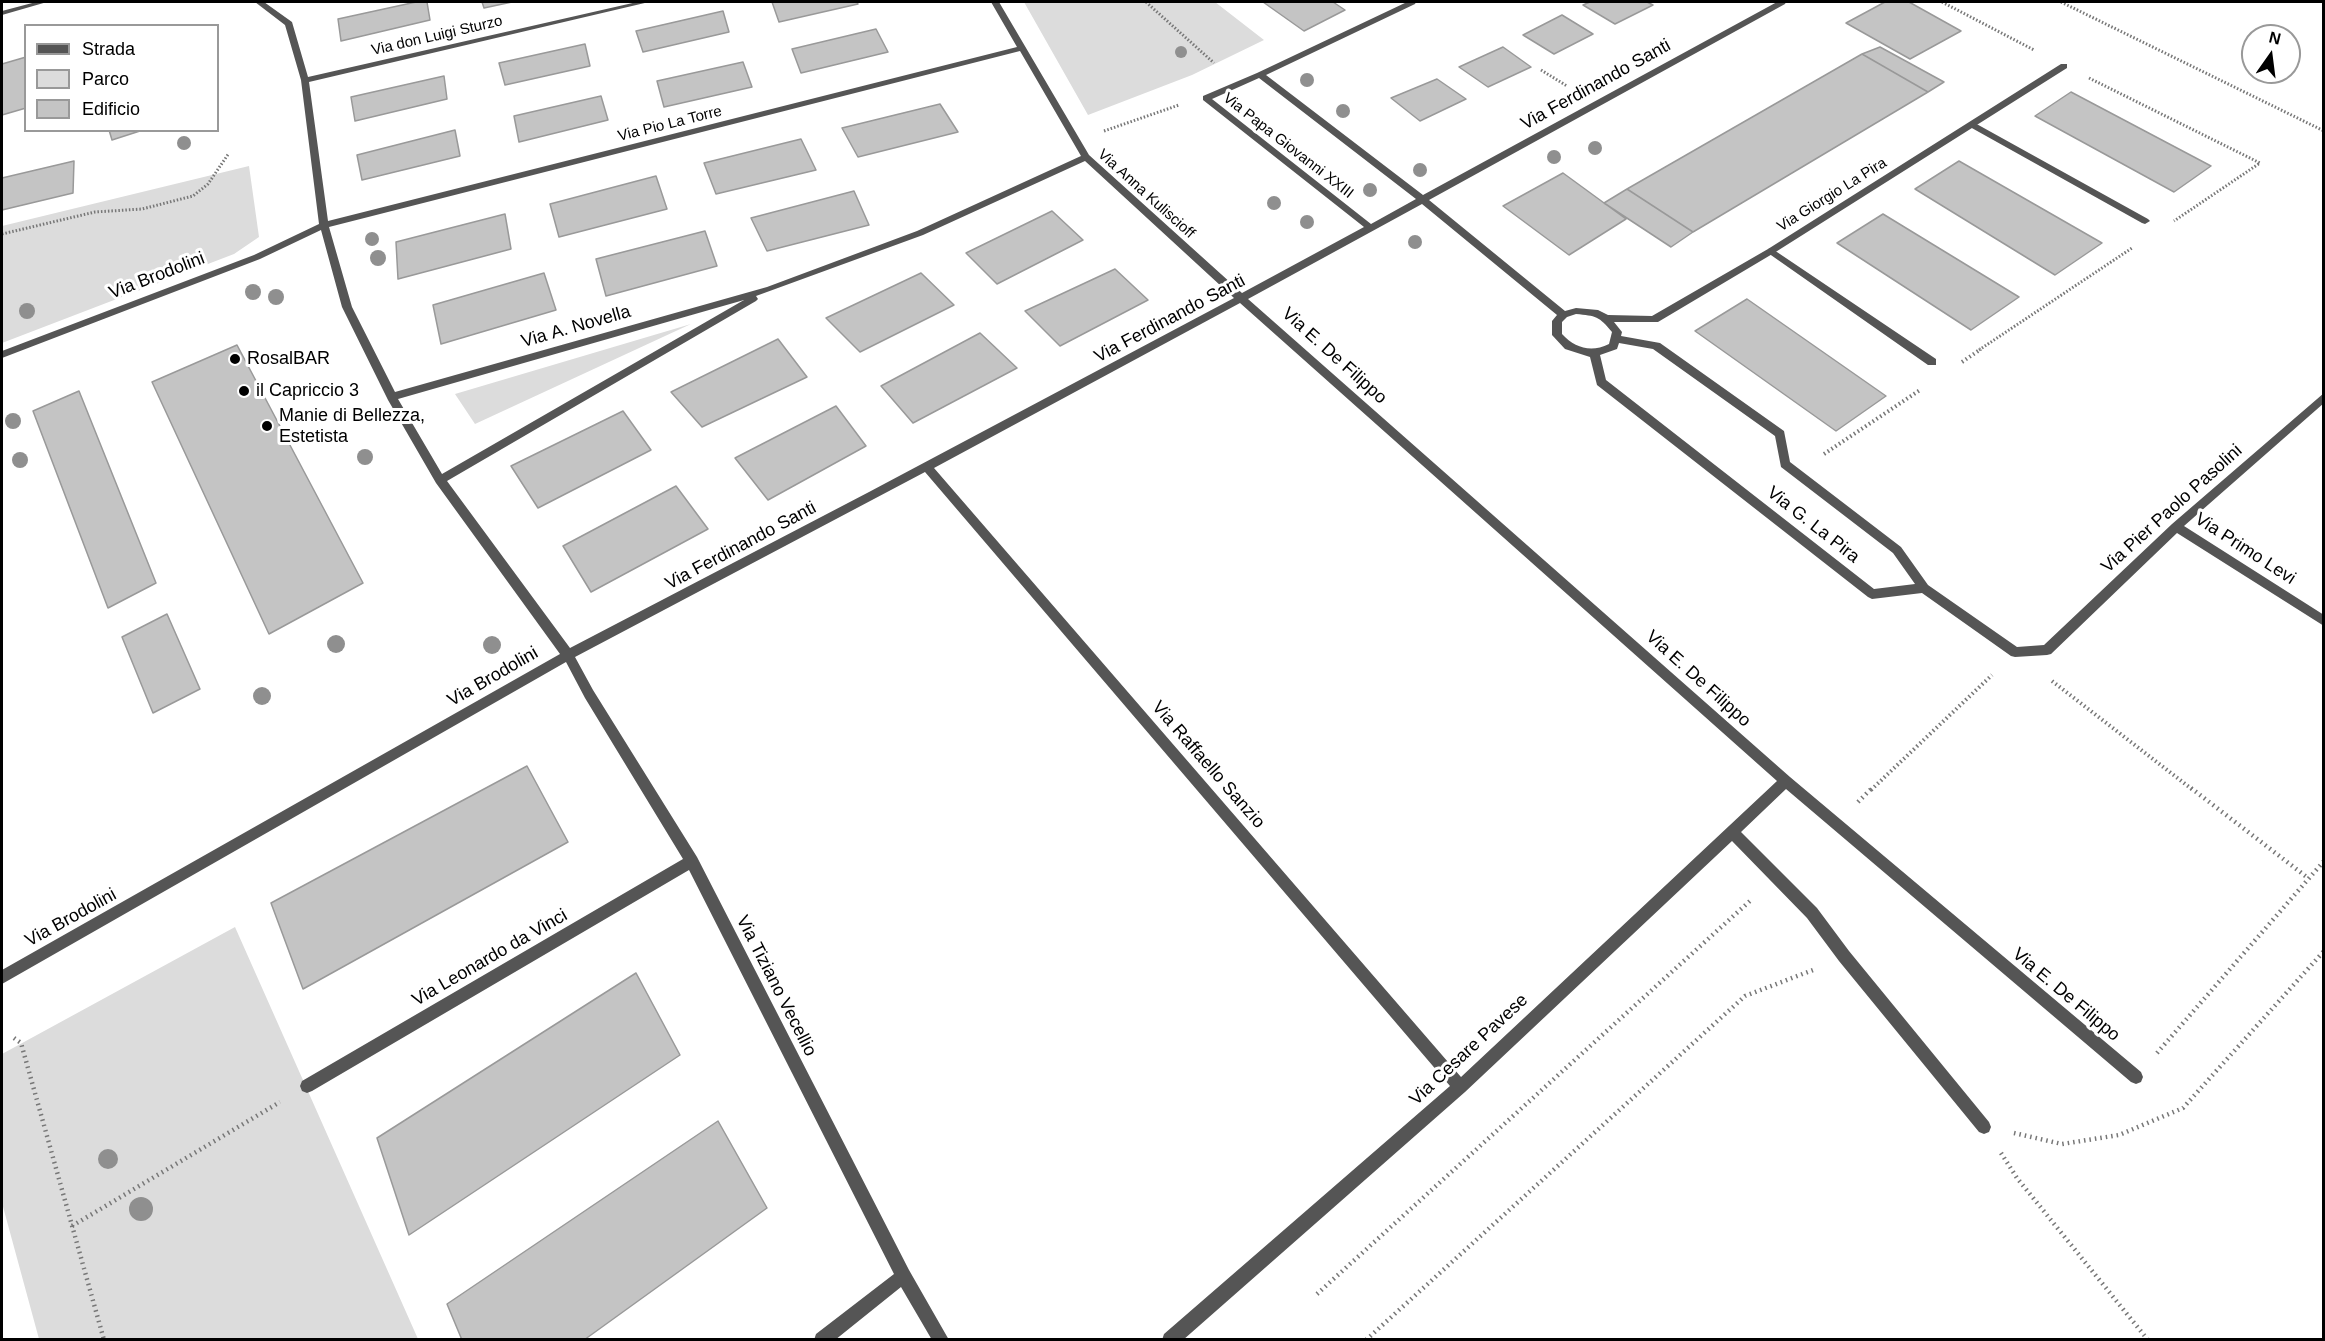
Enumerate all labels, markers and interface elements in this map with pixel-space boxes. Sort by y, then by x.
street label: Via don Luigi Sturzo [370,12,504,60]
legend [24,24,219,132]
north arrow [2241,24,2301,84]
text: N [2267,28,2283,48]
street label: Via Ferdinando Santi [1517,35,1675,135]
text: Strada [82,39,135,59]
text: Parco [82,69,129,89]
street label: Via Papa Giovanni XXIII [1219,89,1357,203]
text: Edificio [82,99,140,119]
street label: Via Pio La Torre [616,102,724,146]
street label: Via Anna Kuliscioff [1094,146,1198,242]
street label: Via Giorgio La Pira [1774,154,1890,236]
street label: Via Brodolini [106,248,208,304]
street label: Via Ferdinando Santi [1091,270,1249,368]
street label: Via A. Novella [519,301,633,353]
street label: Via E. De Filippo [1277,303,1391,409]
place label: RosalBAR [247,348,330,370]
marker: RosalBAR [228,352,242,366]
place label: il Capriccio 3 [256,380,359,402]
marker: il Capriccio 3 [237,384,251,398]
place label: Manie di Bellezza, Estetista [279,405,425,448]
marker: Manie di Bellezza, Estetista [260,419,274,433]
street label: Via Pier Paolo Pasolini [2097,440,2247,578]
street label: Via G. La Pira [1762,482,1864,568]
street label: Via Ferdinando Santi [662,497,820,595]
street label: Via Primo Levi [2191,508,2299,590]
street label: Via E. De Filippo [1641,626,1755,732]
street label: Via Brodolini [444,642,542,712]
street label: Via Raffaello Sanzio [1147,697,1269,833]
street label: Via Brodolini [22,884,120,952]
street label: Via Leonardo da Vinci [409,905,571,1011]
street label: Via Tiziano Vecellio [731,912,821,1060]
street label: Via E. De Filippo [2008,944,2124,1046]
street label: Via Cesare Pavese [1405,990,1533,1110]

